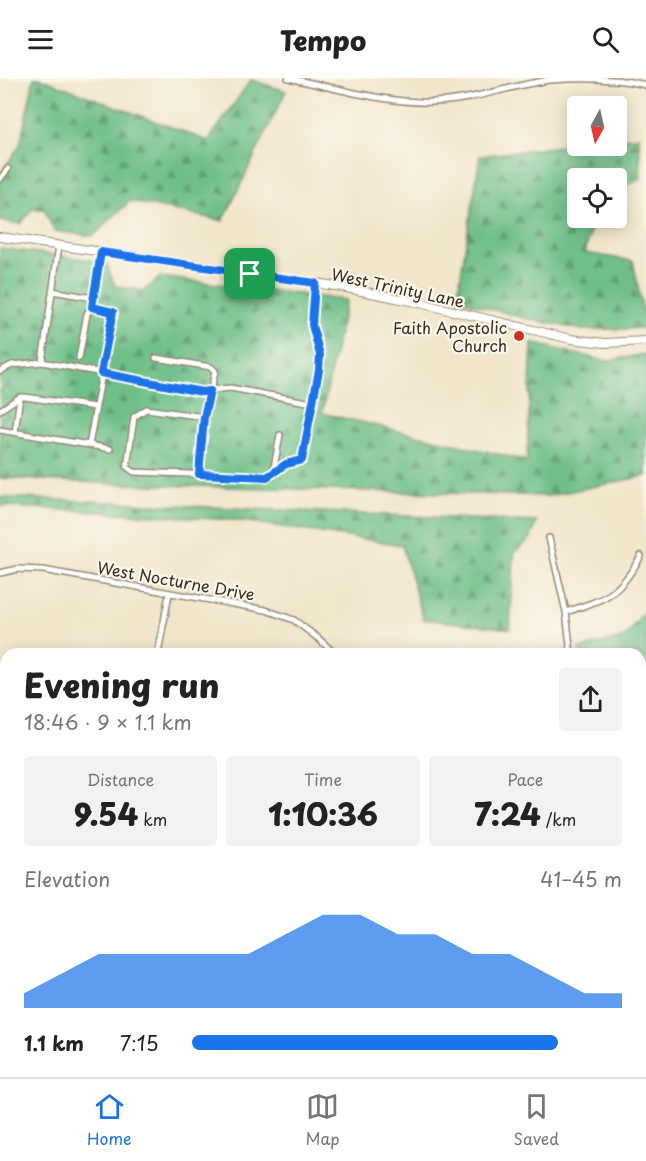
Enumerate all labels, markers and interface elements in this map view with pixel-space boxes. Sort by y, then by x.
text: Tempo [280,19,366,60]
icon: menu [24,23,57,56]
icon: search [589,23,622,56]
north arrow [567,96,627,156]
map controls [567,96,627,228]
button: locate [567,168,627,228]
pin [224,248,275,299]
icon: arrive [233,257,266,290]
street label: West Trinity Lane [329,261,467,313]
place label: Faith Apostolic Church [393,315,507,357]
marker: Faith Apostolic Church [512,329,526,343]
street label: West Nocturne Drive [95,554,257,606]
text: Evening run [24,659,219,709]
button: share [559,668,622,731]
text: 18:46 · 9 × 1.1 km [24,707,192,737]
text: Distance [87,767,154,791]
text: Time [304,767,342,791]
text: Pace [507,767,543,791]
text: 9.54 [74,791,138,836]
text: 1:10:36 [268,791,378,836]
text: 7:24 [474,791,541,836]
text: km [138,807,167,831]
text: /km [541,807,576,831]
text: Elevation [24,864,110,894]
text: 41–45 m [540,864,622,894]
text: 1.1 km [24,1028,84,1058]
text: 7:15 [120,1028,159,1058]
tab: Home [87,1090,131,1150]
tab: Map [305,1090,340,1150]
tab: Saved [514,1090,559,1150]

